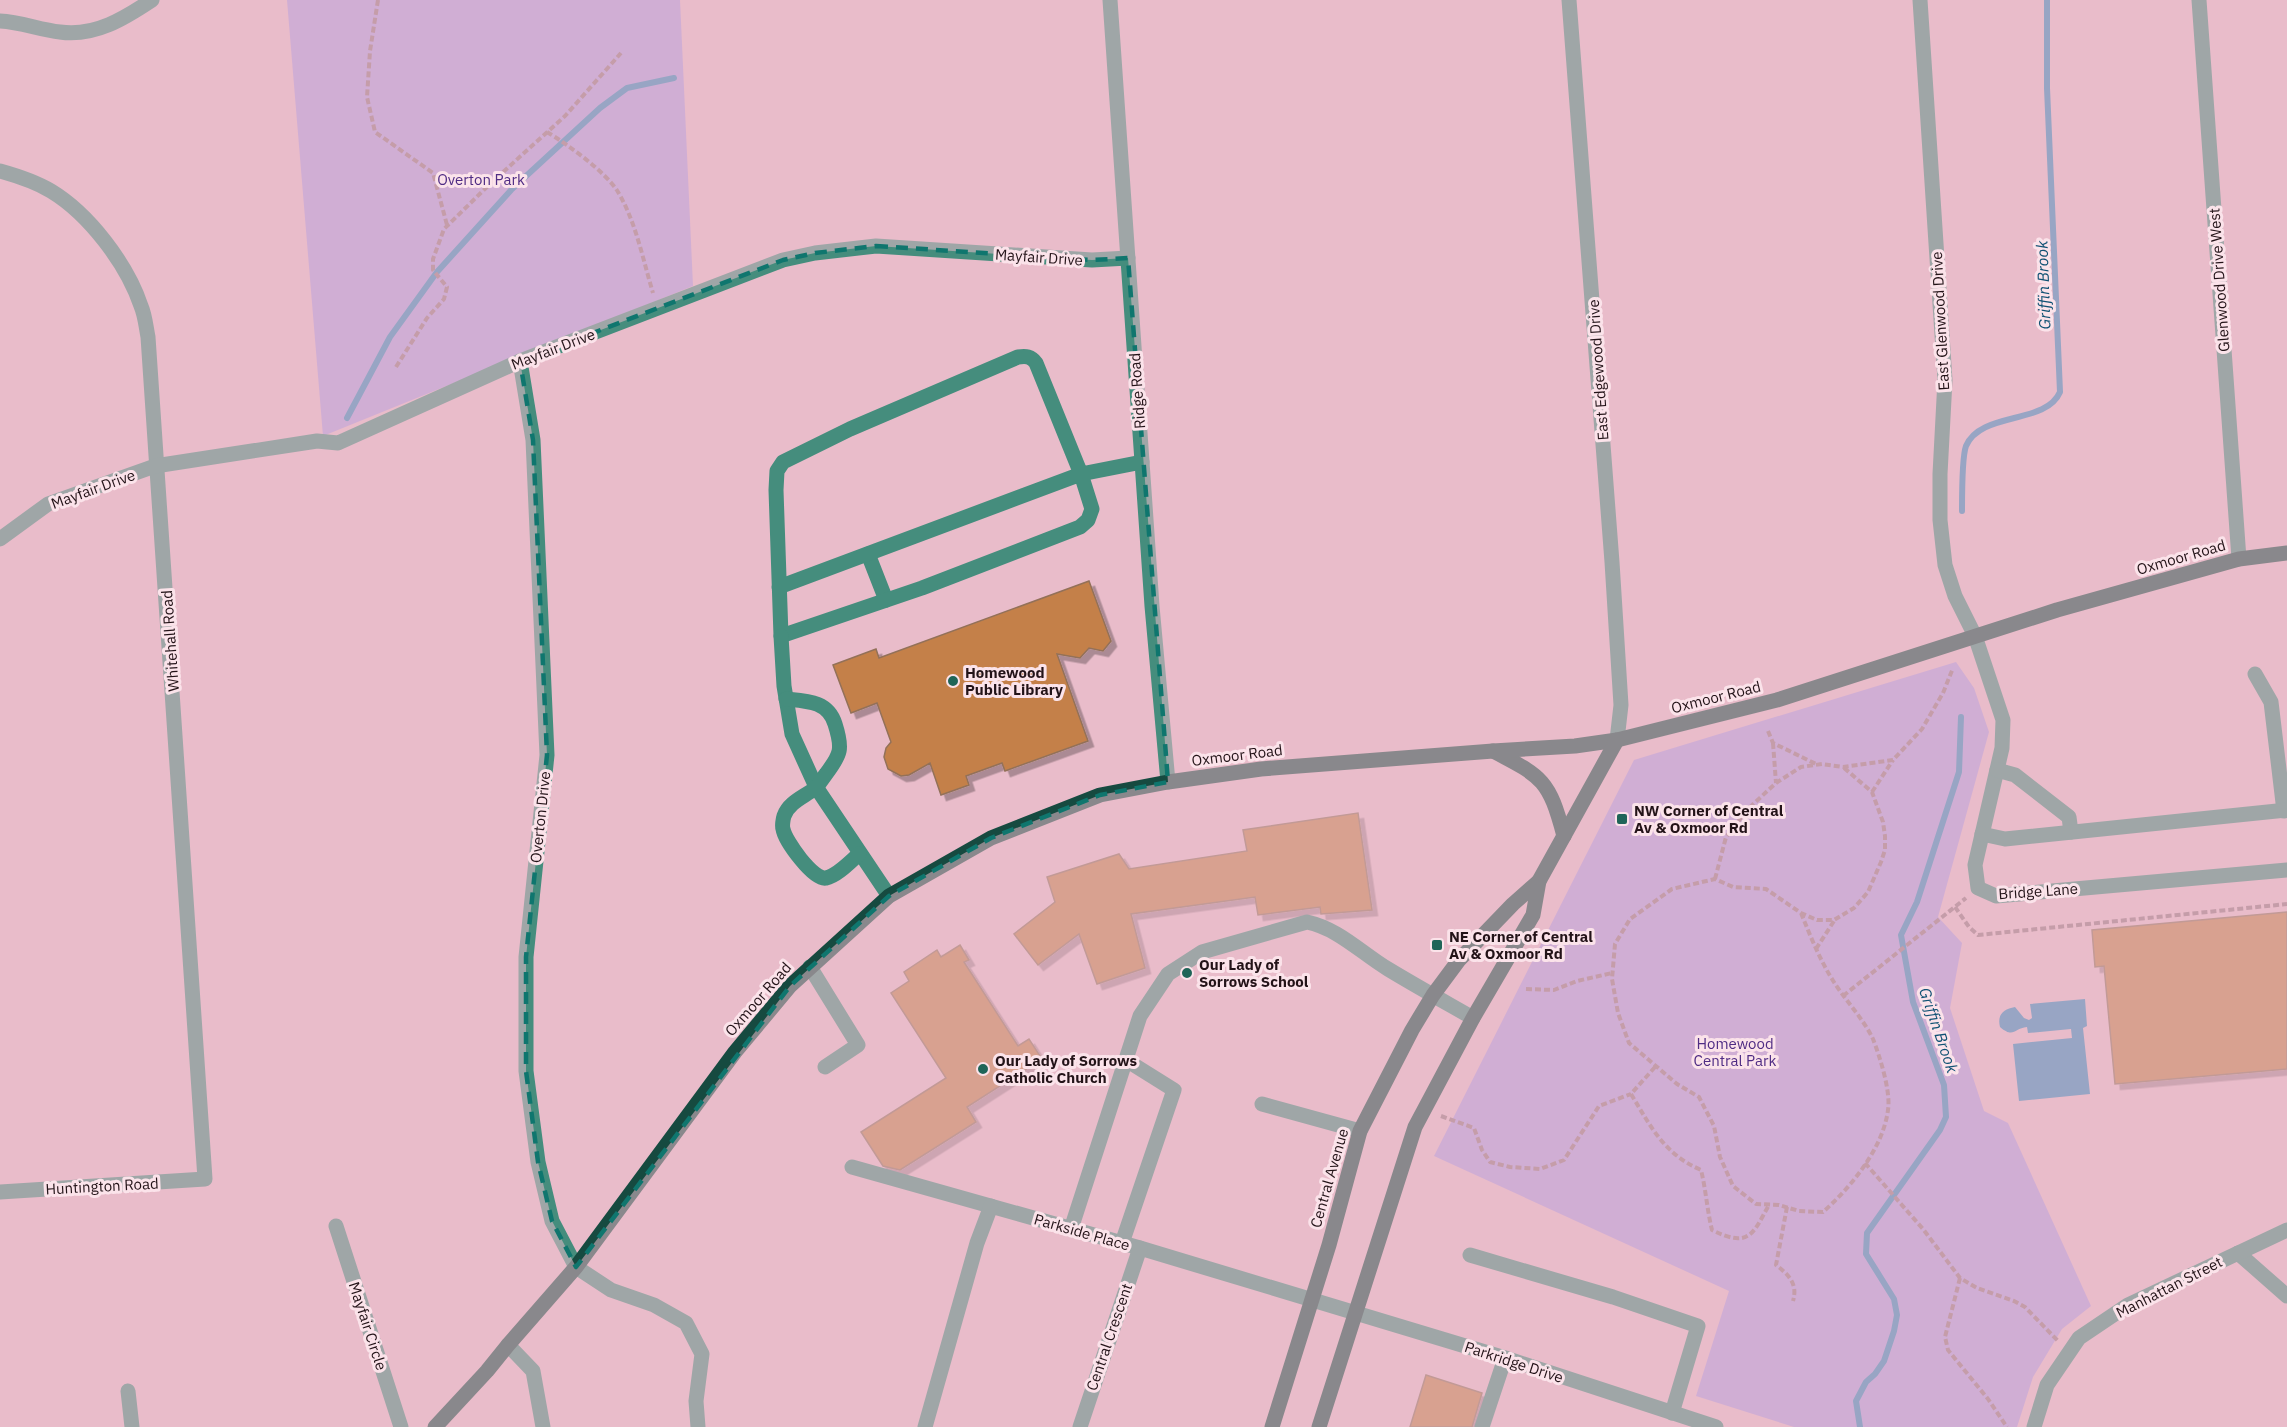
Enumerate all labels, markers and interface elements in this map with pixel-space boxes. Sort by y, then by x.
park label: Overton Park [437,170,525,189]
street label: Glenwood Drive West [2205,208,2233,352]
water label: Griffin Brook [2031,240,2055,330]
street label: Mayfair Drive [994,244,1084,270]
street label: East Glenwood Drive [1927,251,1953,391]
street label: East Edgewood Drive [1584,299,1612,441]
street label: Mayfair Drive [508,324,598,374]
street label: Ridge Road [1125,352,1149,430]
street label: Mayfair Drive [48,465,138,513]
street label: Oxmoor Road [2134,535,2228,579]
street label: Whitehall Road [157,590,183,692]
place label: Homewood Public Library [965,663,1063,699]
marker: Homewood Public Library [946,674,960,688]
street label: Oxmoor Road [1669,677,1763,717]
street label: Oxmoor Road [1190,740,1284,770]
street label: Overton Drive [526,770,554,864]
place label: NW Corner of Central Av & Oxmoor Rd [1634,801,1784,837]
marker: NW Corner of Central Av & Oxmoor Rd [1615,812,1629,826]
street label: Bridge Lane [1998,879,2078,903]
place label: NE Corner of Central Av & Oxmoor Rd [1449,927,1593,963]
marker: NE Corner of Central Av & Oxmoor Rd [1430,938,1444,952]
place label: Our Lady of Sorrows School [1199,955,1309,991]
street label: Oxmoor Road [721,958,795,1040]
marker: Our Lady of Sorrows School [1180,966,1194,980]
water label: Griffin Brook [1915,985,1963,1076]
park label: Homewood Central Park [1694,1034,1776,1070]
place label: Our Lady of Sorrows Catholic Church [995,1051,1138,1087]
marker: Our Lady of Sorrows Catholic Church [976,1062,990,1076]
street label: Central Avenue [1306,1126,1352,1230]
street label: Huntington Road [45,1174,159,1198]
street label: Parkside Place [1032,1209,1132,1255]
street label: Manhattan Street [2113,1252,2225,1322]
street label: Mayfair Circle [345,1279,391,1373]
street label: Central Crescent [1082,1281,1136,1393]
street label: Parkridge Drive [1462,1337,1566,1387]

